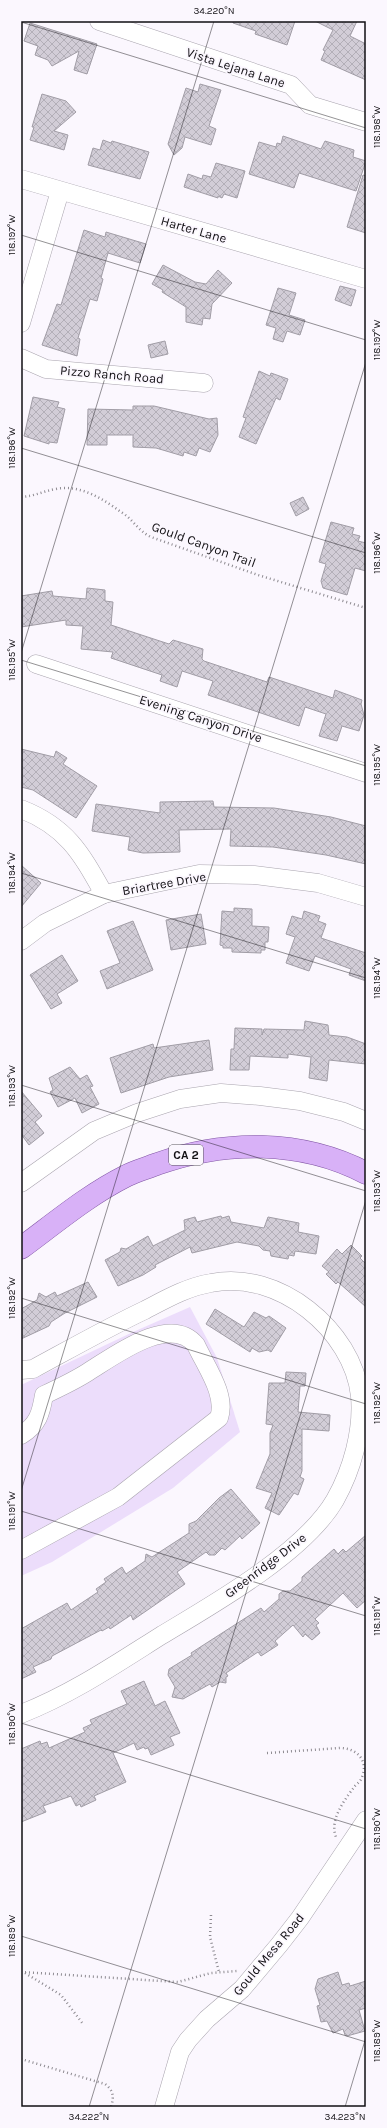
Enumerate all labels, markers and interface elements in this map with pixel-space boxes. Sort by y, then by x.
text: 34.220°N [193,5,235,17]
street label: Vista Lejana Lane [185,44,287,91]
text: 118.198°W [371,106,383,148]
street label: Harter Lane [159,213,229,246]
text: 118.197°W [6,215,18,255]
text: 118.197°W [371,320,383,360]
street label: Pizzo Ranch Road [59,362,164,387]
text: 118.196°W [6,427,18,469]
street label: Gould Canyon Trail [150,519,258,570]
text: 118.196°W [371,532,383,574]
text: 118.195°W [6,639,18,681]
street label: Evening Canyon Drive [138,692,264,745]
text: 118.195°W [371,744,383,786]
text: 118.194°W [6,852,18,894]
street label: Briartree Drive [121,869,208,898]
text: 118.194°W [371,957,383,999]
text: 118.193°W [6,1065,18,1107]
road number: CA 2 [169,1145,203,1165]
text: 118.193°W [371,1170,383,1212]
text: 118.192°W [6,1277,18,1319]
text: 118.192°W [371,1382,383,1424]
text: 118.191°W [6,1491,18,1531]
street label: Greenridge Drive [222,1530,309,1601]
text: 118.191°W [371,1596,383,1636]
text: 118.190°W [6,1703,18,1745]
text: 118.190°W [371,1808,383,1850]
street label: Gould Mesa Road [230,1910,307,1998]
text: 118.189°W [6,1915,18,1957]
text: 118.189°W [371,2020,383,2062]
text: 34.222°N [69,2111,109,2123]
text: 34.223°N [324,2111,366,2123]

